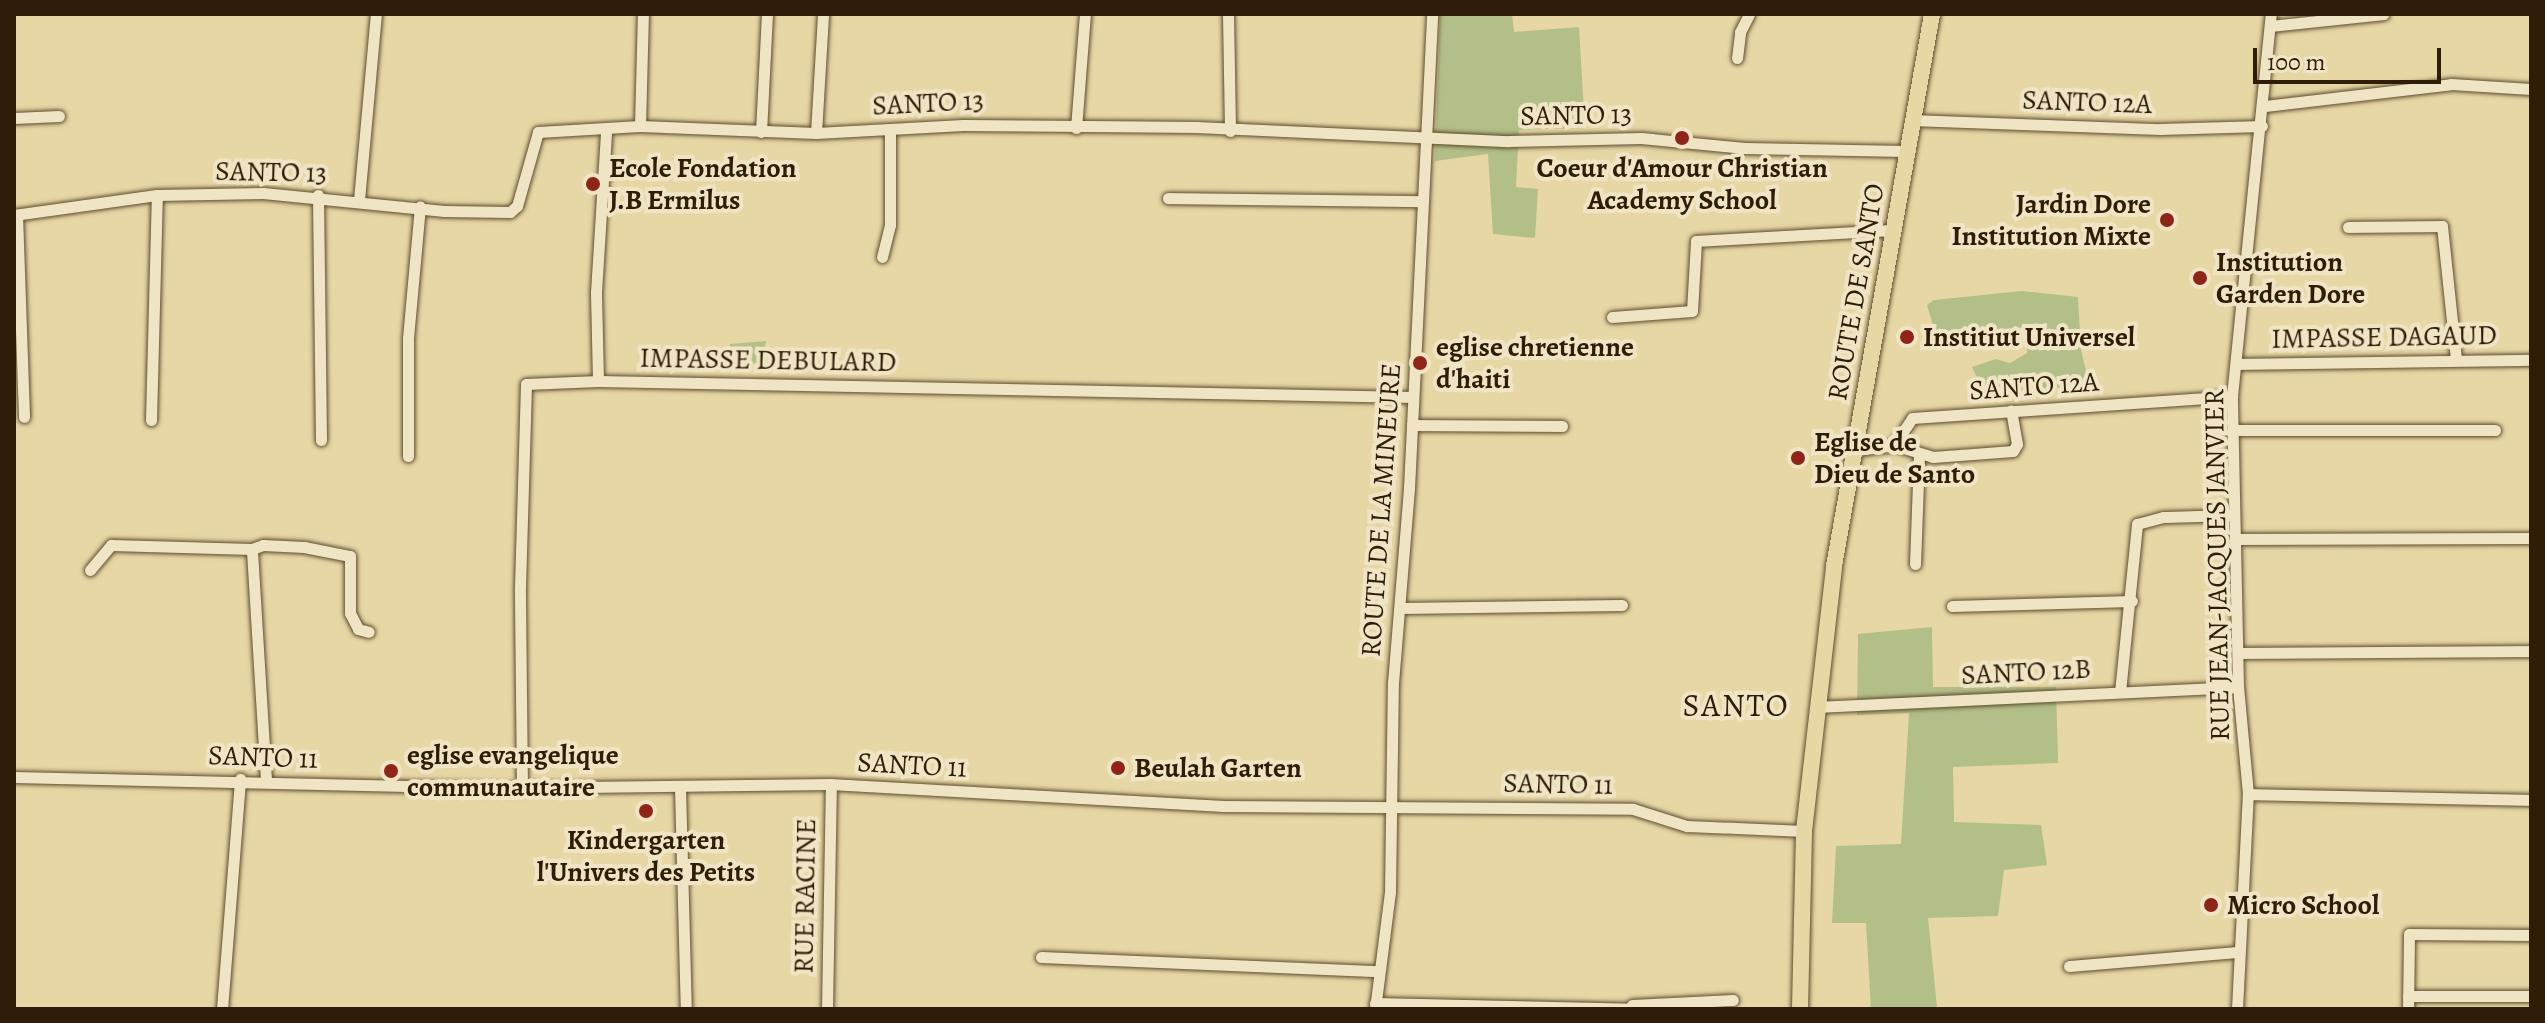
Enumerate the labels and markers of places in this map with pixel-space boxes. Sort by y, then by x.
marker: Coeur d'Amour Christian Academy School [1673,129,1691,147]
place label: Ecole Fondation J.B Ermilus [609,151,796,217]
place label: Coeur d'Amour Christian Academy School [1536,151,1828,217]
marker: Ecole Fondation J.B Ermilus [584,175,602,193]
place label: Jardin Dore Institution Mixte [1951,187,2151,253]
marker: Jardin Dore Institution Mixte [2158,211,2176,229]
place label: Institution Garden Dore [2216,245,2365,311]
marker: Institution Garden Dore [2191,269,2209,287]
place label: Institiut Universel [1923,320,2135,354]
marker: Institiut Universel [1898,328,1916,346]
place label: eglise chretienne d'haiti [1436,330,1634,396]
marker: eglise chretienne d'haiti [1411,354,1429,372]
place label: Eglise de Dieu de Santo [1814,425,1975,491]
marker: Eglise de Dieu de Santo [1789,449,1807,467]
place label: eglise evangelique communautaire [407,738,619,804]
place label: Beulah Garten [1134,751,1302,785]
marker: Beulah Garten [1109,759,1127,777]
marker: eglise evangelique communautaire [382,762,400,780]
marker: Kindergarten l'Univers des Petits [637,802,655,820]
place label: Kindergarten l'Univers des Petits [537,823,755,889]
place label: Micro School [2227,888,2379,922]
marker: Micro School [2202,896,2220,914]

